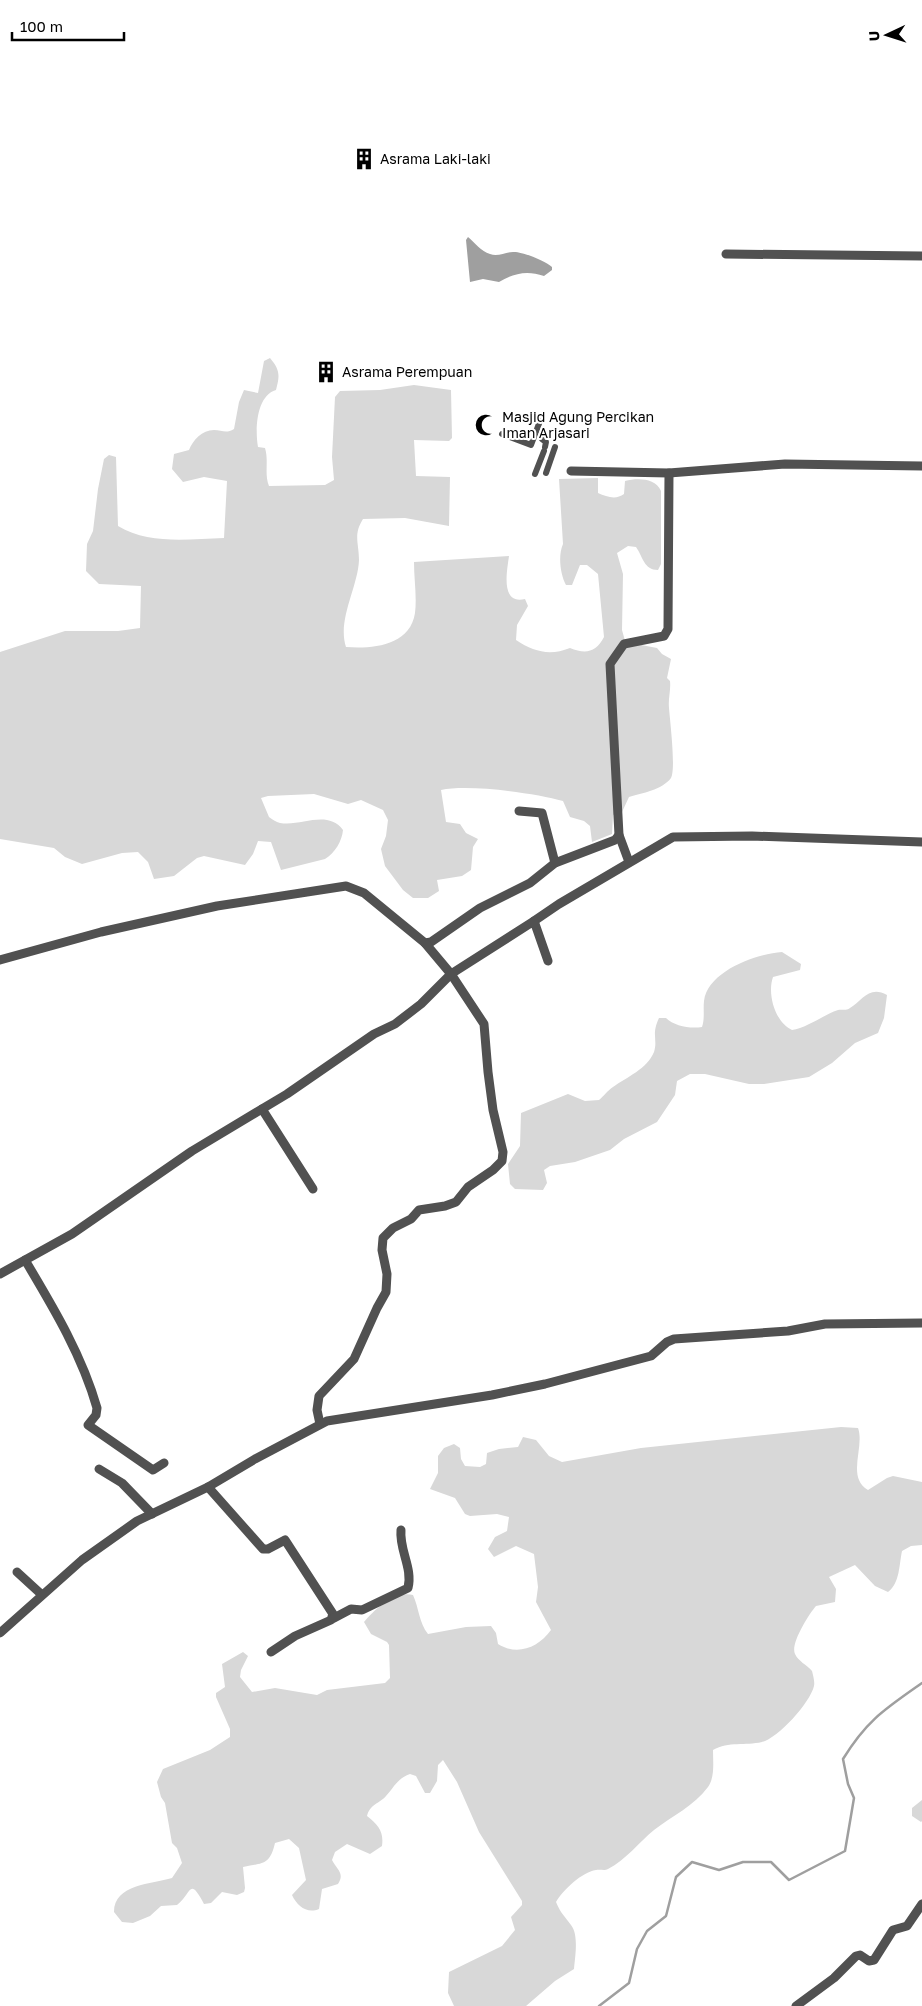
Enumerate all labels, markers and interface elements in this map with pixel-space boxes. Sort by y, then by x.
scale bar [12,10,125,42]
north arrow [862,10,912,60]
text: 100 m [20,17,63,35]
text: U [865,30,882,42]
building icon: Asrama Laki-laki [351,146,377,172]
place label: Asrama Laki-laki [380,150,491,167]
building icon: Asrama Perempuan [313,359,339,385]
place label: Asrama Perempuan [342,363,472,380]
place label: Masjid Agung Percikan Iman Arjasari [502,408,654,441]
mosque icon: Masjid Agung Percikan Iman Arjasari [473,412,499,438]

